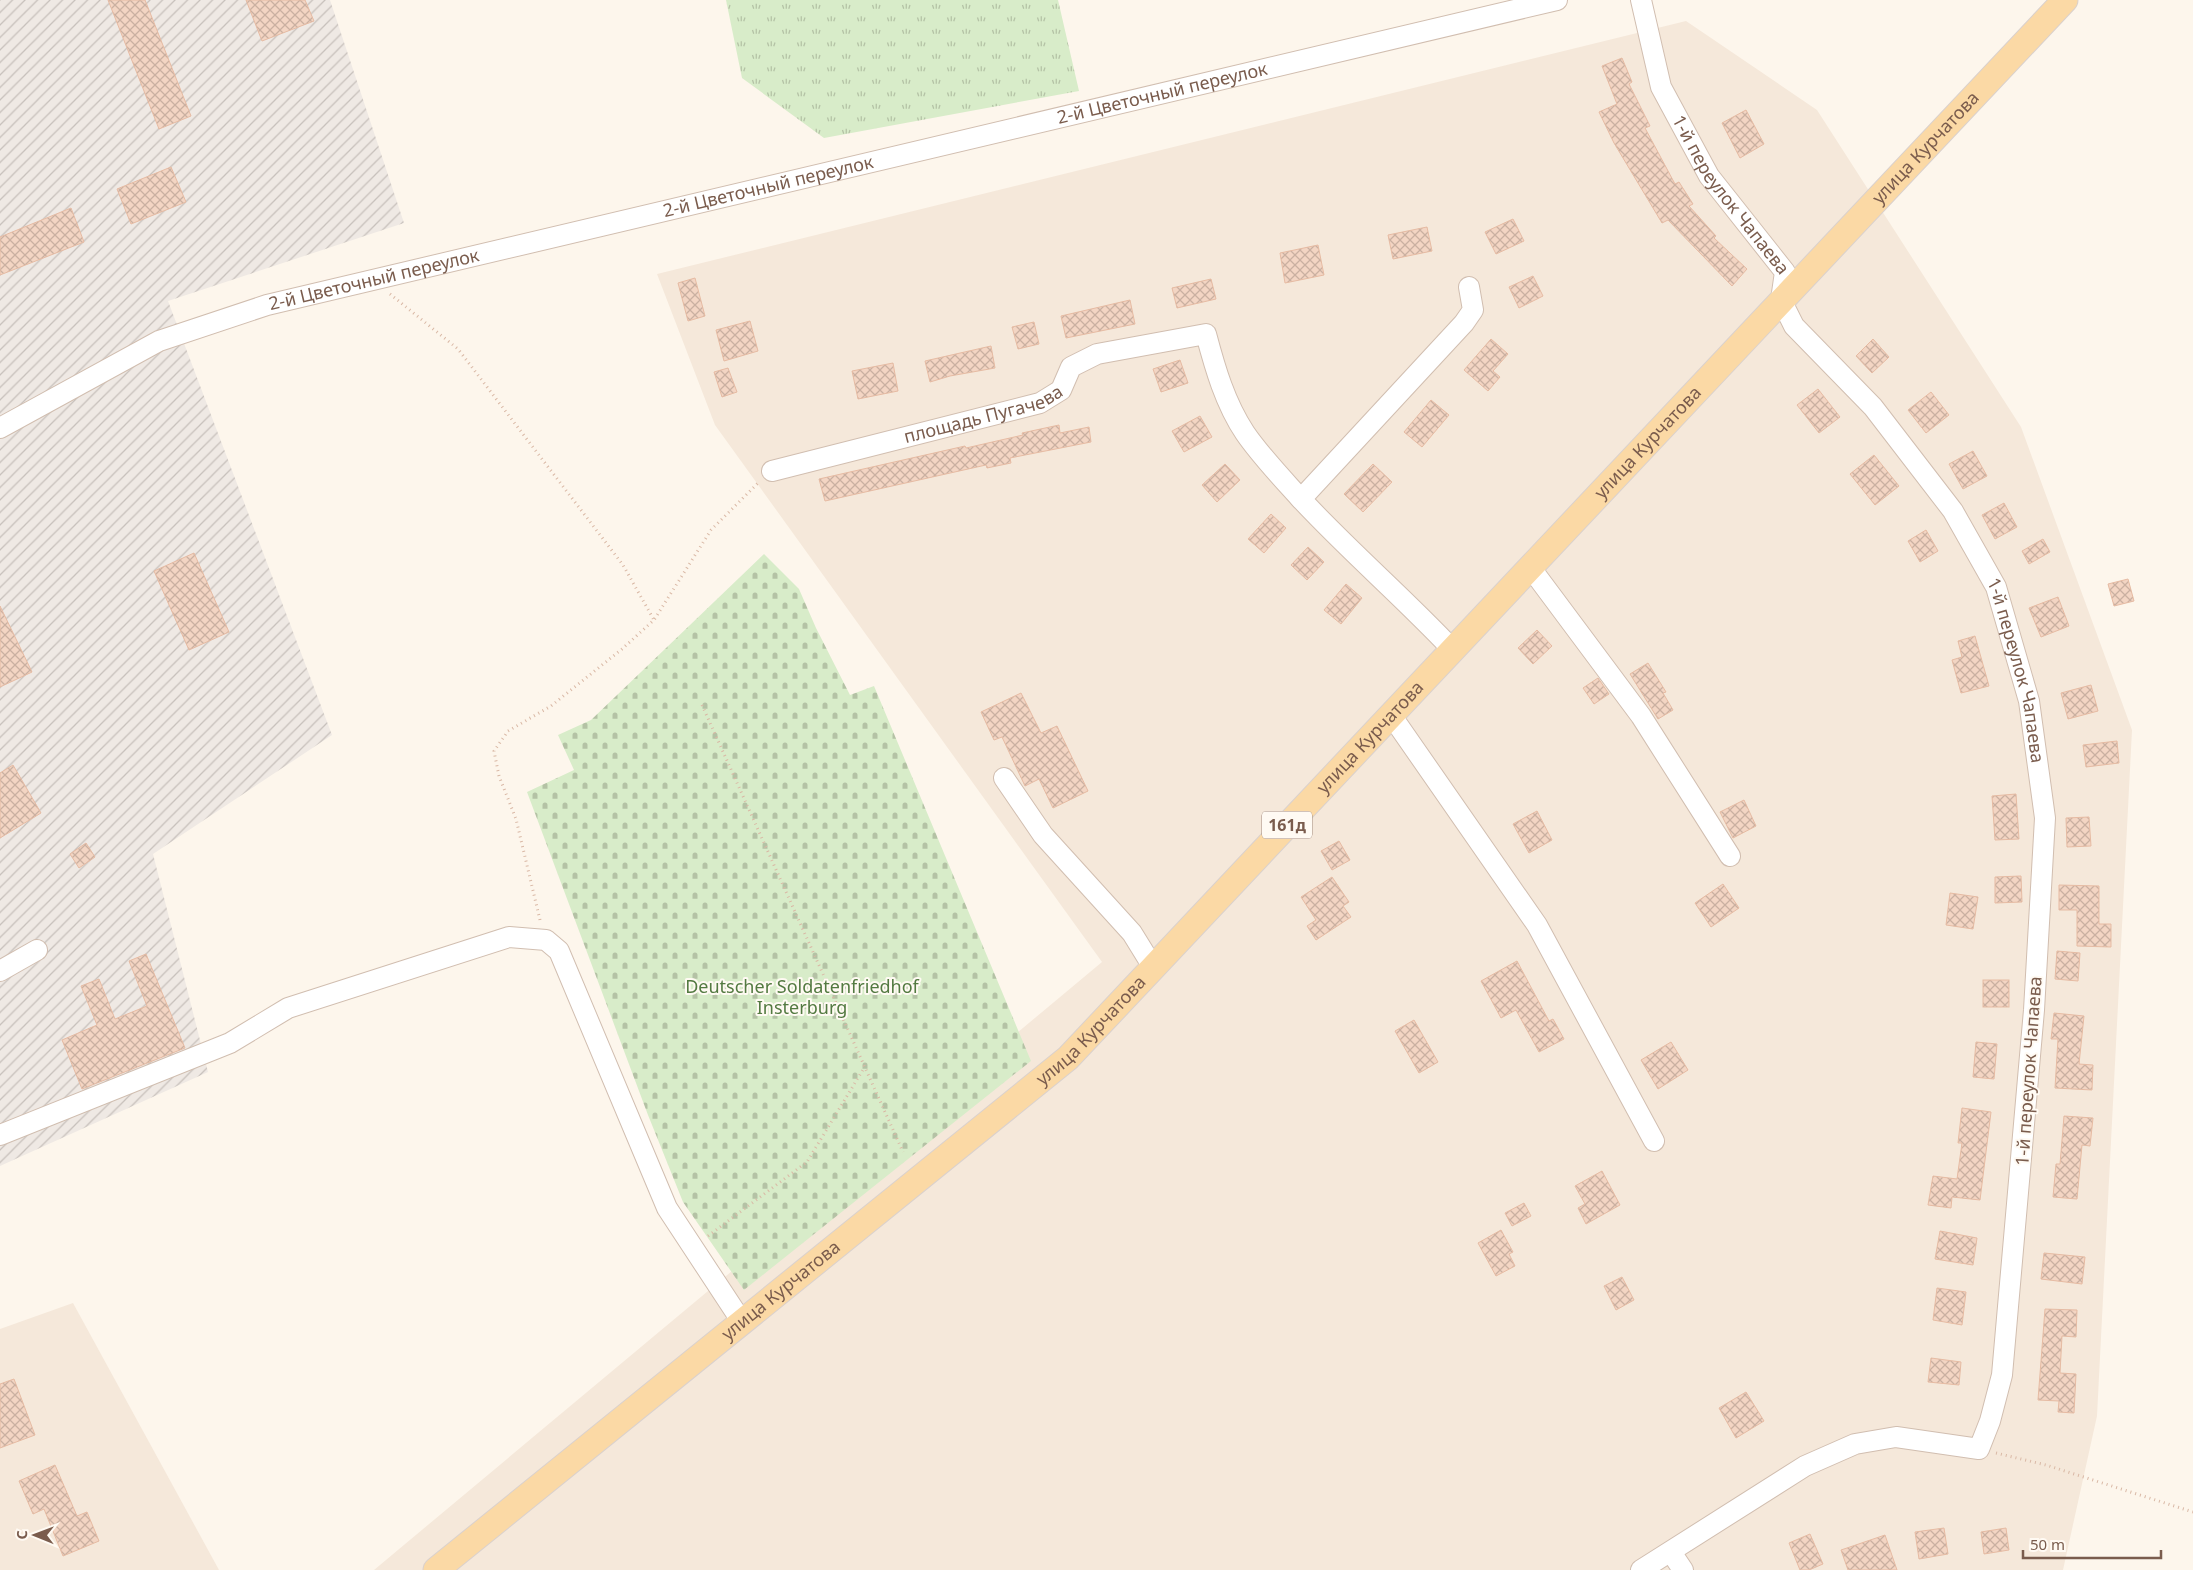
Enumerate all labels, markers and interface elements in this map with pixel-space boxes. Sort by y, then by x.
street label: 2-й Цветочный переулок [1054,56,1270,129]
street label: улица Курчатова [1866,86,1984,209]
street label: 1-й переулок Чапаева [1667,110,1795,279]
street label: 2-й Цветочный переулок [660,149,876,222]
street label: 2-й Цветочный переулок [266,242,482,315]
street label: площадь Пугачева [901,379,1067,448]
street label: улица Курчатова [1588,380,1706,503]
street label: 1-й переулок Чапаева [1982,573,2050,764]
street label: улица Курчатова [1311,675,1428,798]
road number: 161д [1262,812,1312,838]
street label: улица Курчатова [1031,970,1151,1090]
park label: Deutscher Soldatenfriedhof Insterburg [685,974,920,1019]
street label: 1-й переулок Чапаева [2009,975,2047,1167]
street label: улица Курчатова [716,1234,845,1345]
north arrow [10,1510,60,1560]
scale bar [2023,1528,2160,1560]
text: С [12,1530,31,1539]
text: 50 m [2030,1534,2065,1554]

